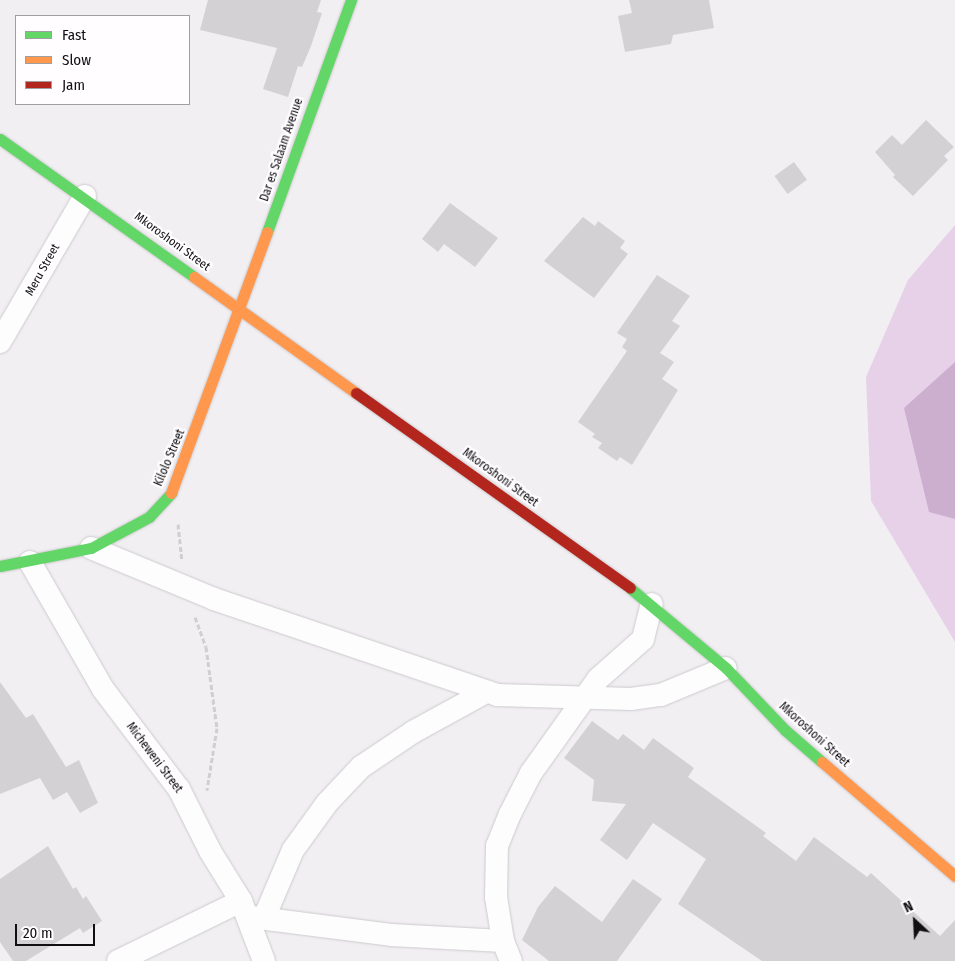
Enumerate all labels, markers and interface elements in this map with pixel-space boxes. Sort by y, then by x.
legend [15,15,190,105]
text: Fast [62,26,86,44]
text: Slow [62,51,91,69]
text: Jam [62,76,85,94]
street label: Dar es Salaam Avenue [258,96,306,204]
street label: Mkoroshoni Street [131,210,213,274]
street label: Meru Street [23,241,63,299]
street label: Kilolo Street [152,427,188,489]
street label: Mkoroshoni Street [459,446,541,510]
street label: Mkoroshoni Street [776,700,852,770]
street label: Micheweni Street [123,720,185,796]
north arrow [890,896,940,946]
text: N [901,897,916,916]
scale bar [18,914,98,946]
text: 20 m [23,924,53,942]

